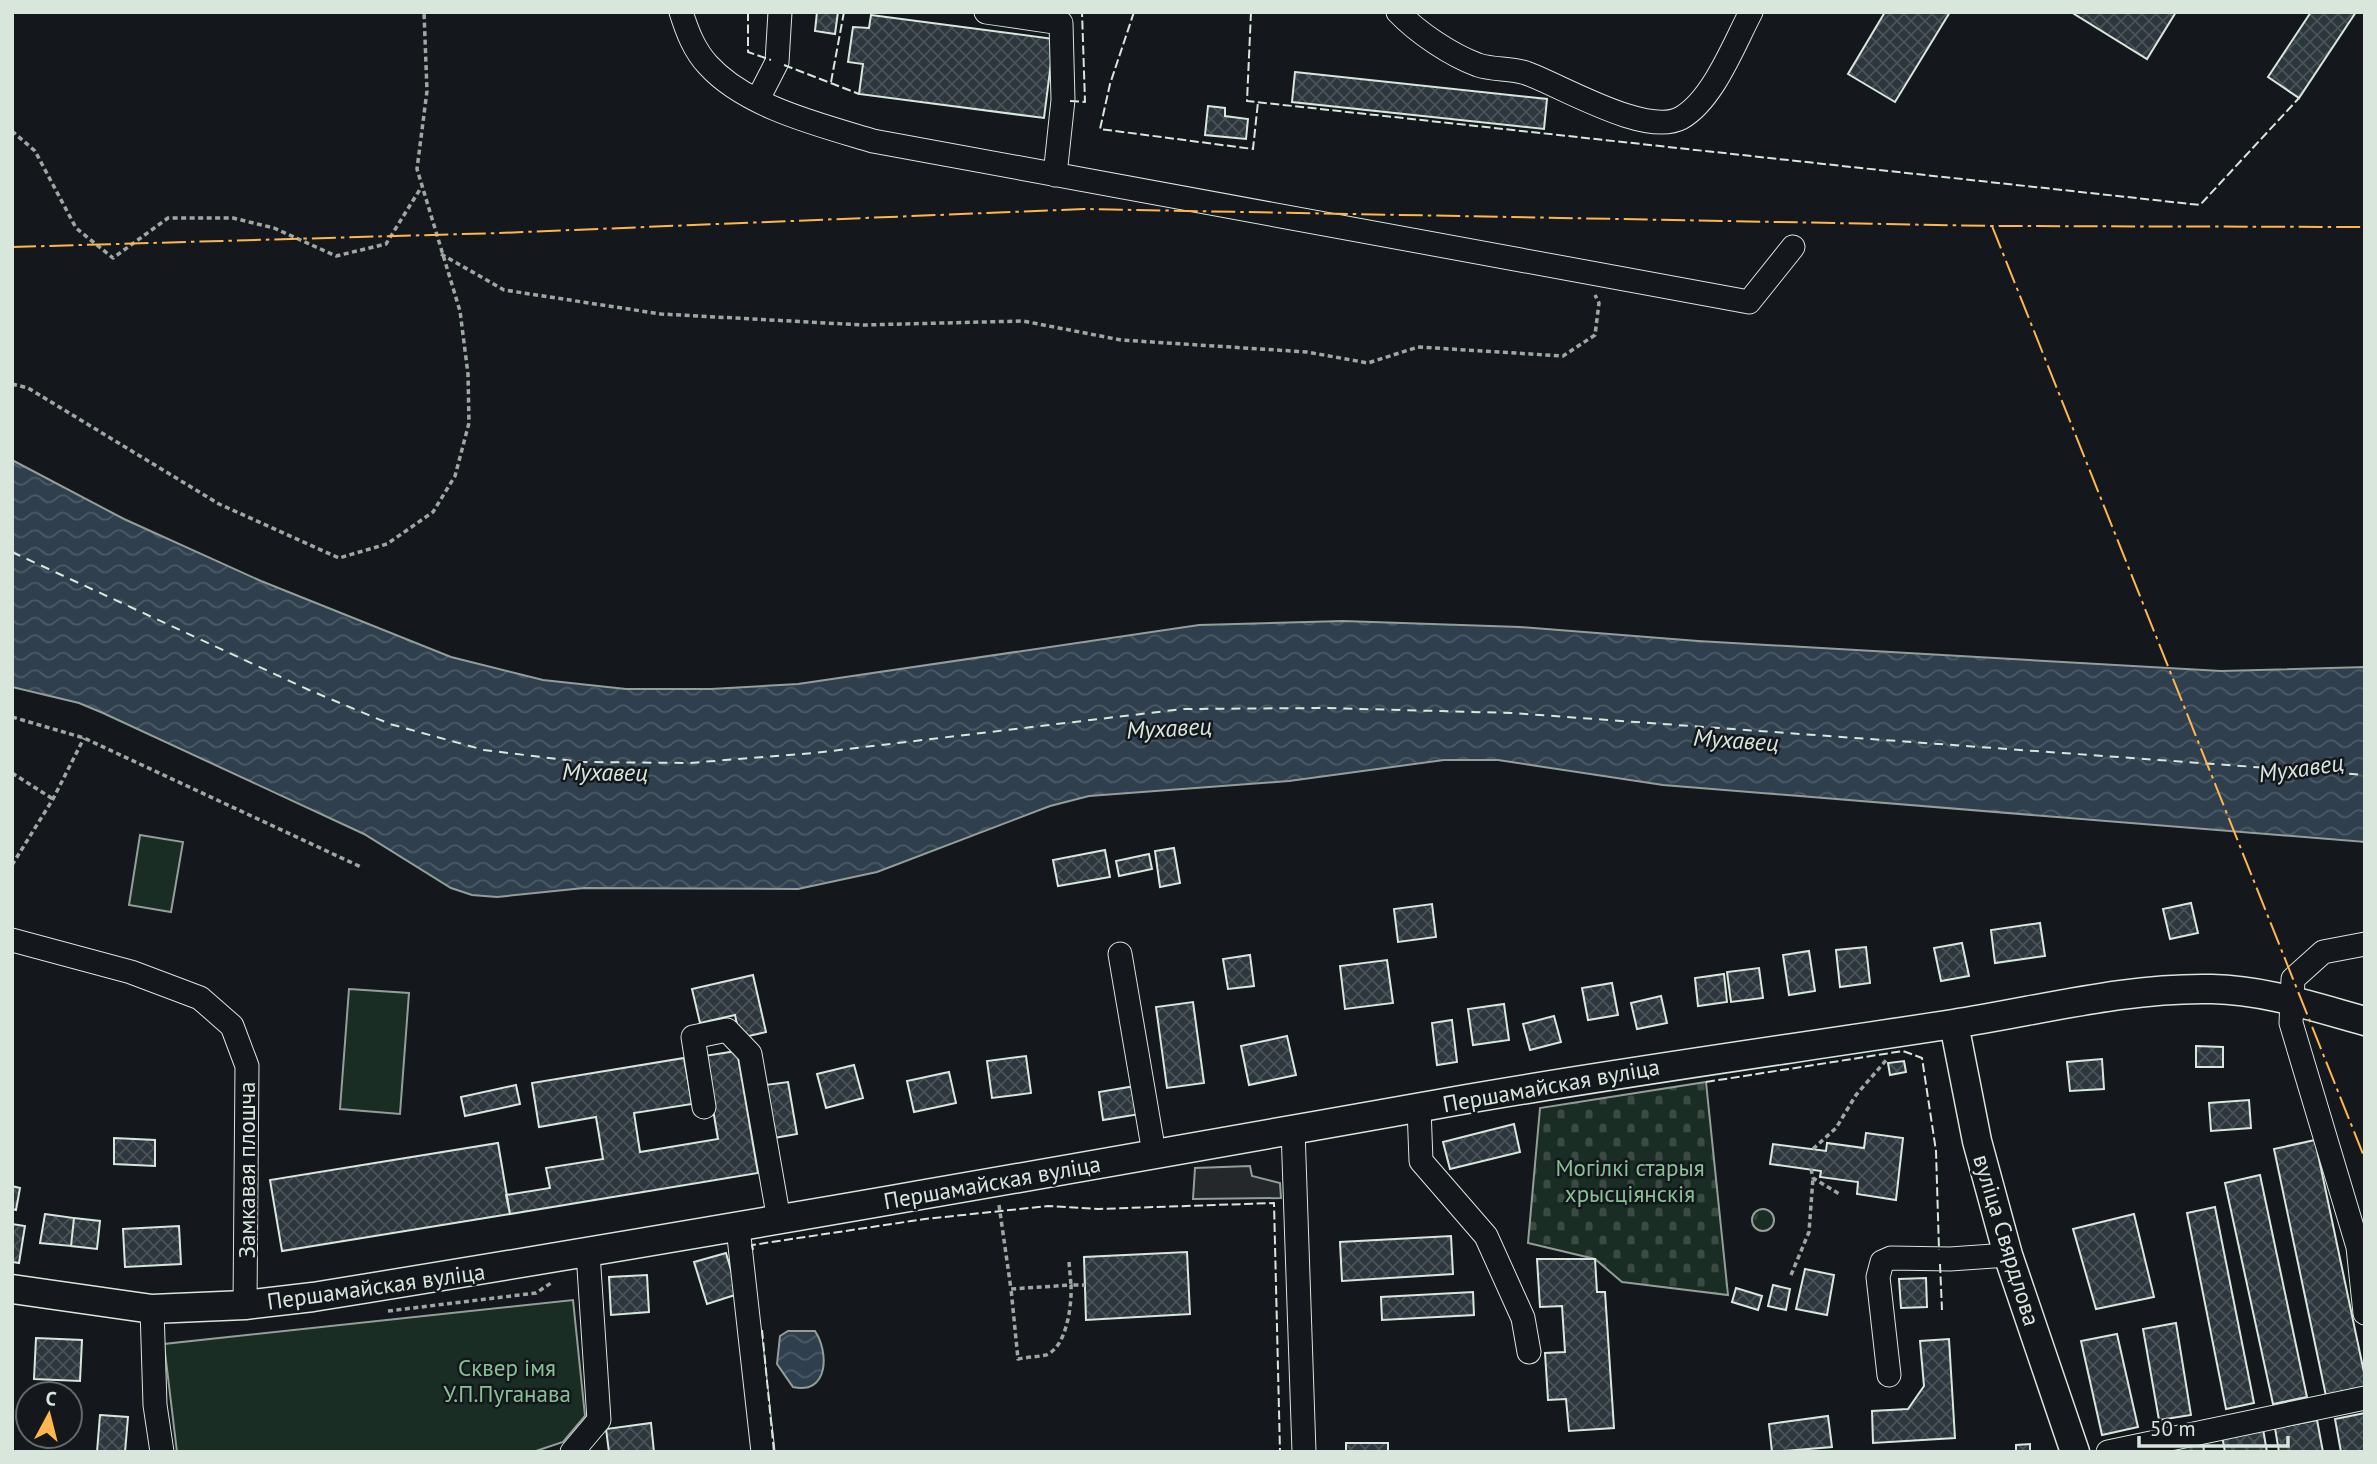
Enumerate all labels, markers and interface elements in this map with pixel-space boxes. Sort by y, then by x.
water label: Мухавец [1125,710,1213,746]
water label: Мухавец [1692,722,1780,758]
water label: Мухавец [2256,747,2346,789]
water label: Мухавец [562,756,648,788]
street label: Першамайская вуліца [1440,1052,1662,1118]
street label: Замкавая плошча [232,1082,261,1258]
street label: Першамайская вуліца [881,1149,1103,1215]
street label: вуліца Свярдлова [1967,1151,2047,1329]
park label: Могілкі старыя хрысціянскія [1555,1153,1705,1208]
street label: Першамайская вуліца [265,1256,487,1316]
park label: Сквер імя У.П.Пуганава [443,1353,571,1408]
north arrow [14,1380,84,1450]
text: С [44,1386,58,1411]
scale bar [2139,1404,2288,1448]
text: 50 m [2150,1415,2196,1442]

